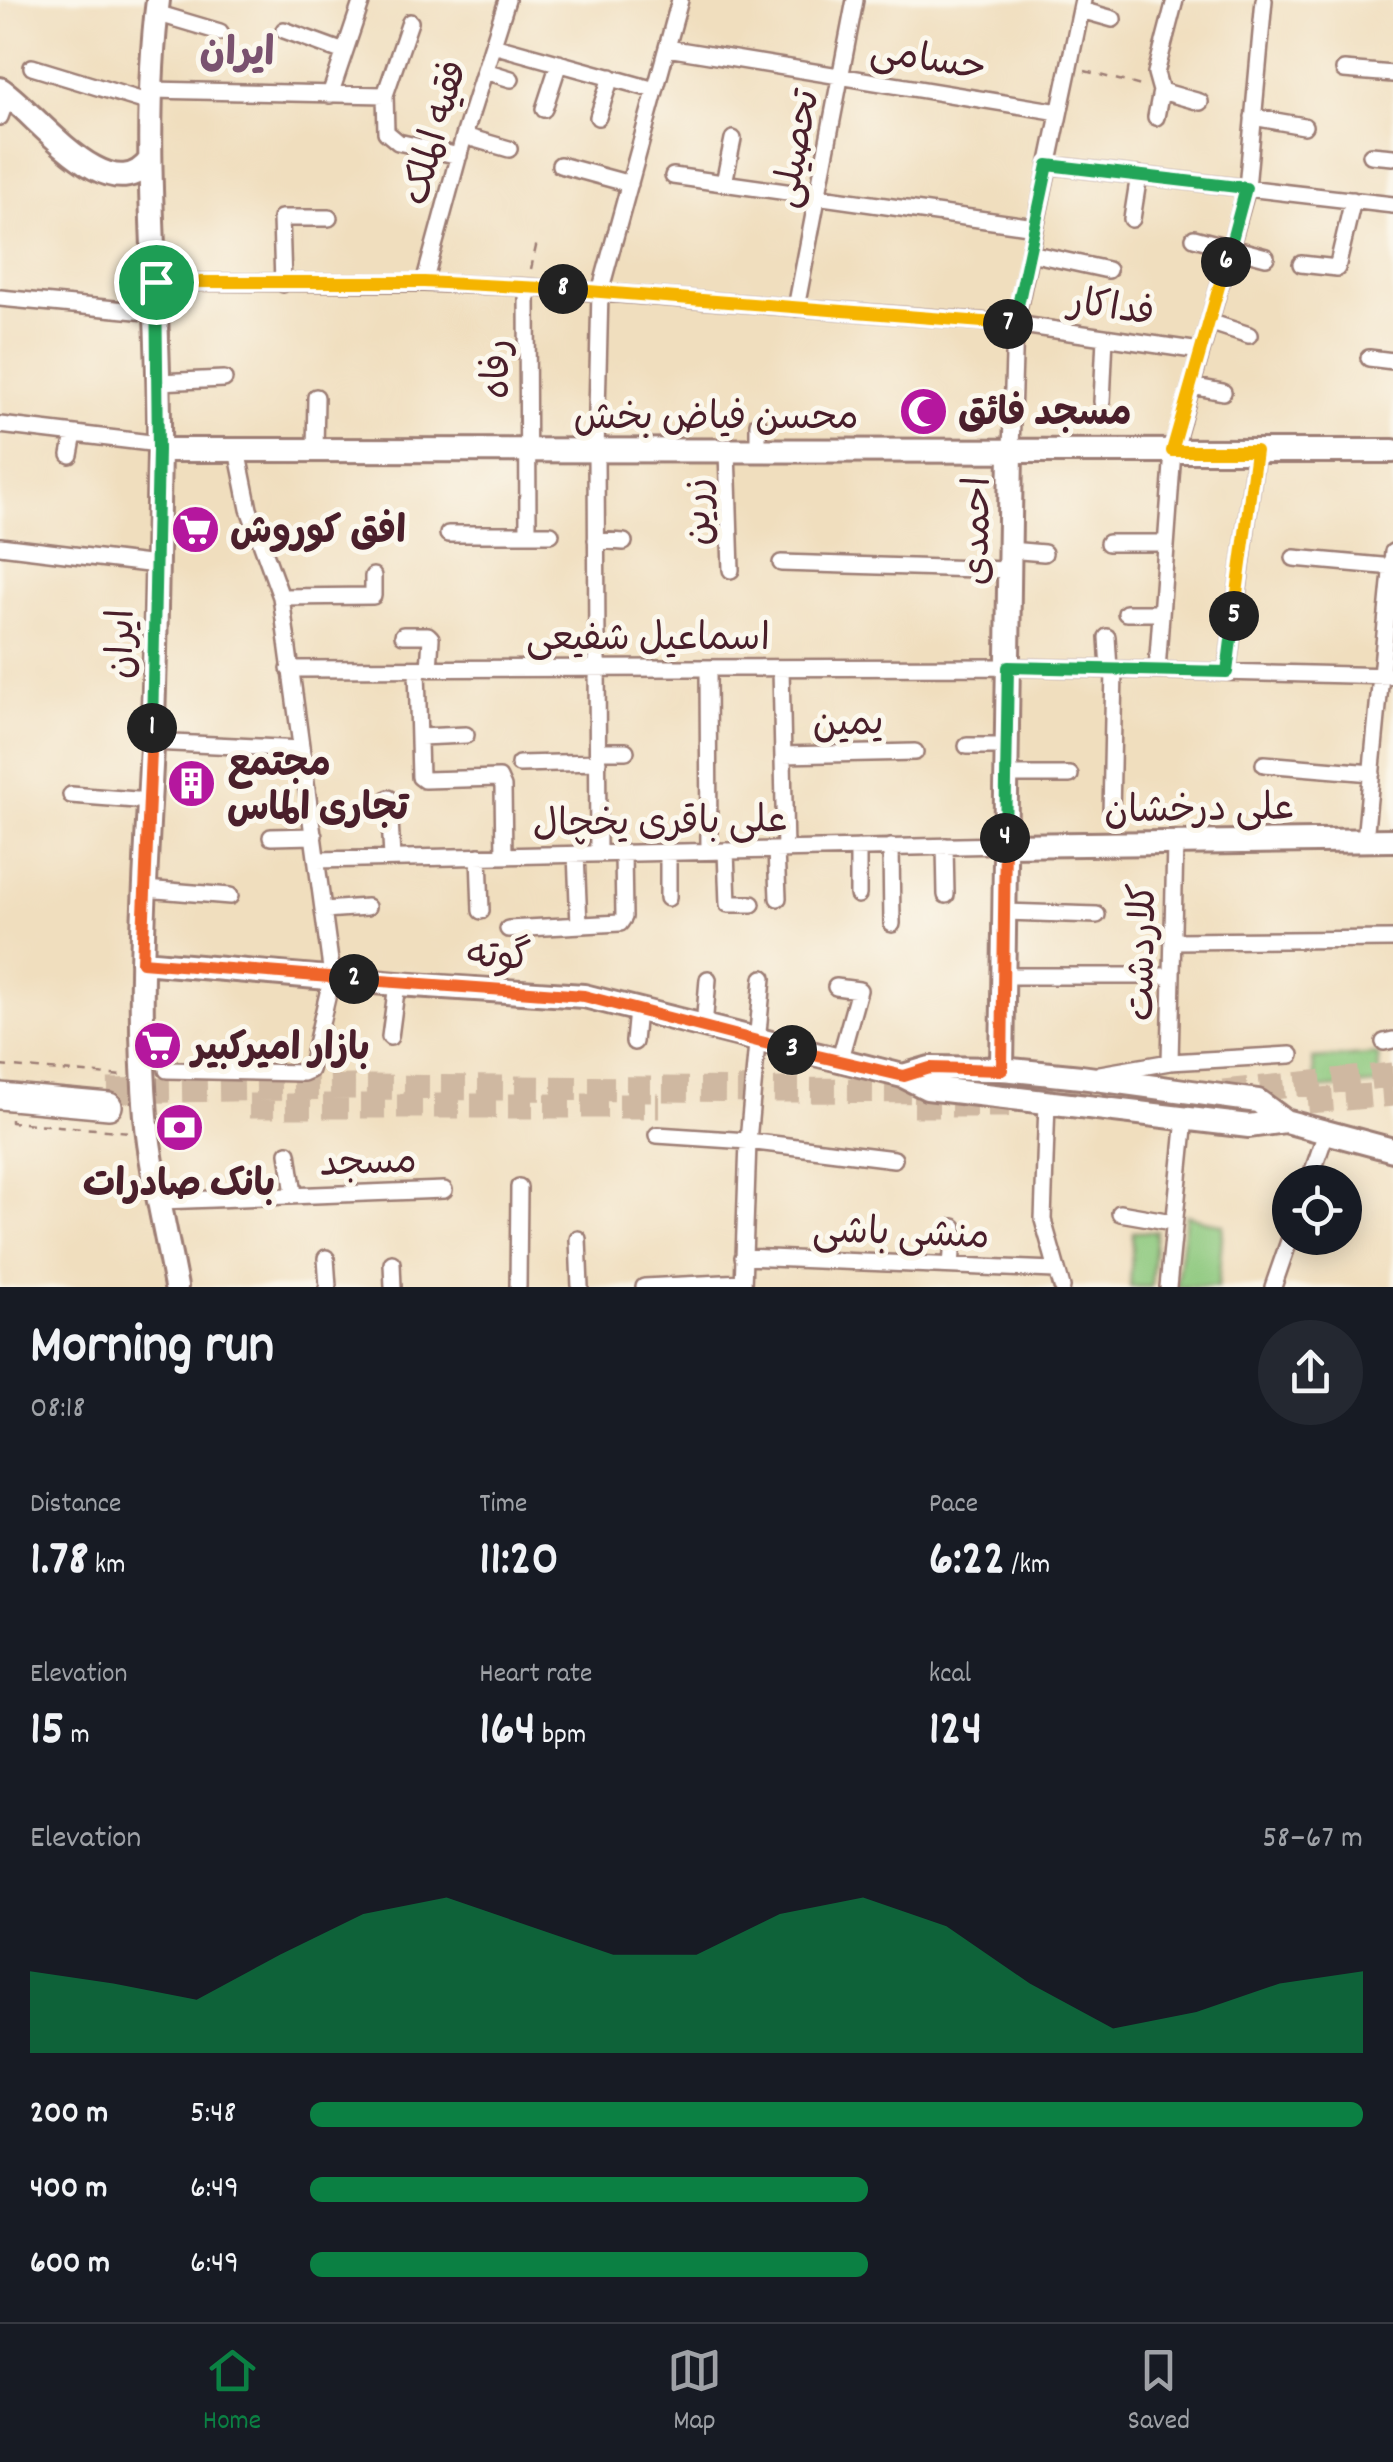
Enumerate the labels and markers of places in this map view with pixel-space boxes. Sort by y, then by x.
pin: 6 [1201,237,1251,287]
pin [114,240,199,325]
pin: 8 [538,264,588,314]
pin: 7 [983,299,1033,349]
mosque icon: مسجد فائق [897,385,949,437]
place label: مسجد فائق [958,389,1132,444]
supermarket icon: افق کوروش [169,503,221,555]
place label: افق کوروش [230,507,406,562]
pin: 5 [1209,591,1259,641]
pin: 1 [127,703,177,753]
place label: مجتمع تجاری الماس [227,740,410,839]
building icon: مجتمع تجاری الماس [166,758,218,810]
pin: 4 [980,813,1030,863]
pin: 2 [329,954,379,1004]
supermarket icon: بازار امیرکبیر [131,1020,183,1072]
place label: بازار امیرکبیر [189,1024,370,1079]
pin: 3 [767,1025,817,1075]
bank icon: بانک صادرات [153,1102,205,1154]
place label: بانک صادرات [83,1160,275,1215]

